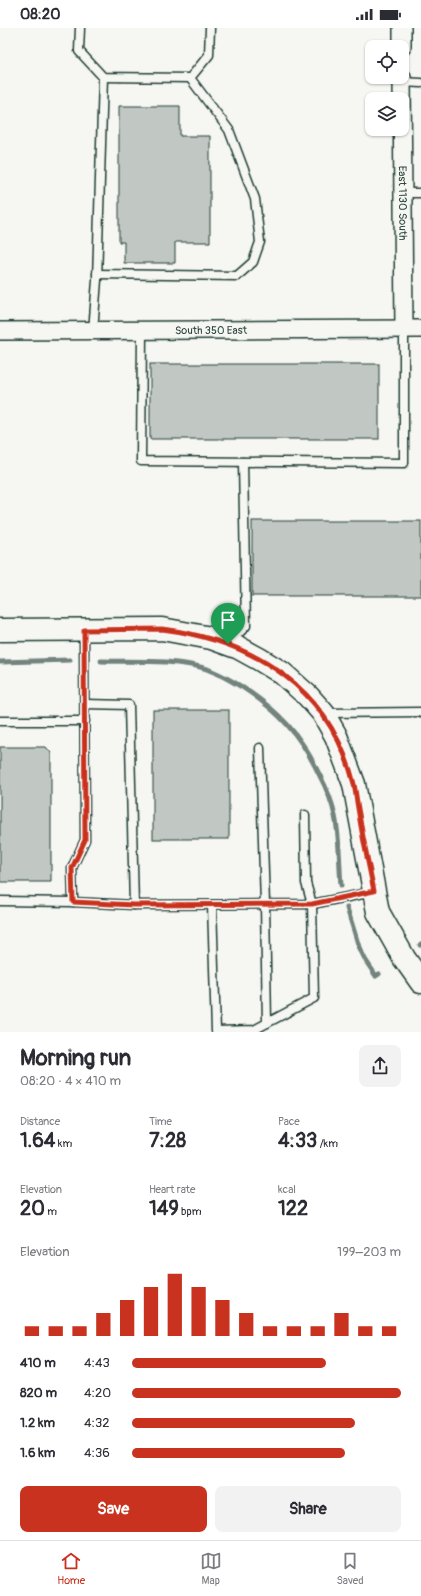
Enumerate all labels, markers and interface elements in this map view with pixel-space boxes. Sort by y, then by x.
text: 08:20 [20,5,60,24]
map controls [365,40,409,136]
button: locate [365,40,409,84]
button: layers [365,92,409,136]
street label: East 1130 South [396,166,410,240]
street label: South 350 East [175,323,248,337]
pin [211,603,245,644]
icon: arrive [217,609,239,631]
text: Morning run [20,1044,131,1072]
button: share [359,1045,401,1087]
text: 08:20 · 4 × 410 m [20,1073,121,1089]
text: Distance [20,1115,60,1128]
text: Time [149,1115,172,1128]
text: Pace [278,1115,300,1128]
text: 1.64 [20,1128,55,1153]
text: 7:28 [149,1128,186,1153]
text: 4:33 [278,1128,317,1153]
text: km [55,1137,72,1150]
text: /km [317,1137,338,1150]
text: Elevation [20,1183,62,1196]
text: Heart rate [149,1183,195,1196]
text: kcal [278,1183,296,1196]
text: 20 [20,1196,45,1221]
text: 149 [149,1196,179,1221]
text: 122 [278,1196,308,1221]
text: m [45,1205,57,1218]
text: bpm [179,1205,201,1218]
text: Elevation [20,1244,70,1260]
text: 199–203 m [337,1244,401,1260]
text: 410 m [20,1355,56,1371]
text: 4:43 [84,1355,110,1371]
text: 820 m [20,1385,57,1401]
text: 4:20 [84,1385,111,1401]
text: 1.2 km [20,1415,55,1431]
text: 4:32 [84,1415,110,1431]
text: 1.6 km [20,1445,55,1461]
text: 4:36 [84,1445,110,1461]
button: Save [20,1486,207,1532]
button: Share [215,1486,401,1532]
tab: Home [57,1550,85,1587]
tab: Map [200,1550,222,1587]
tab: Saved [336,1550,364,1587]

